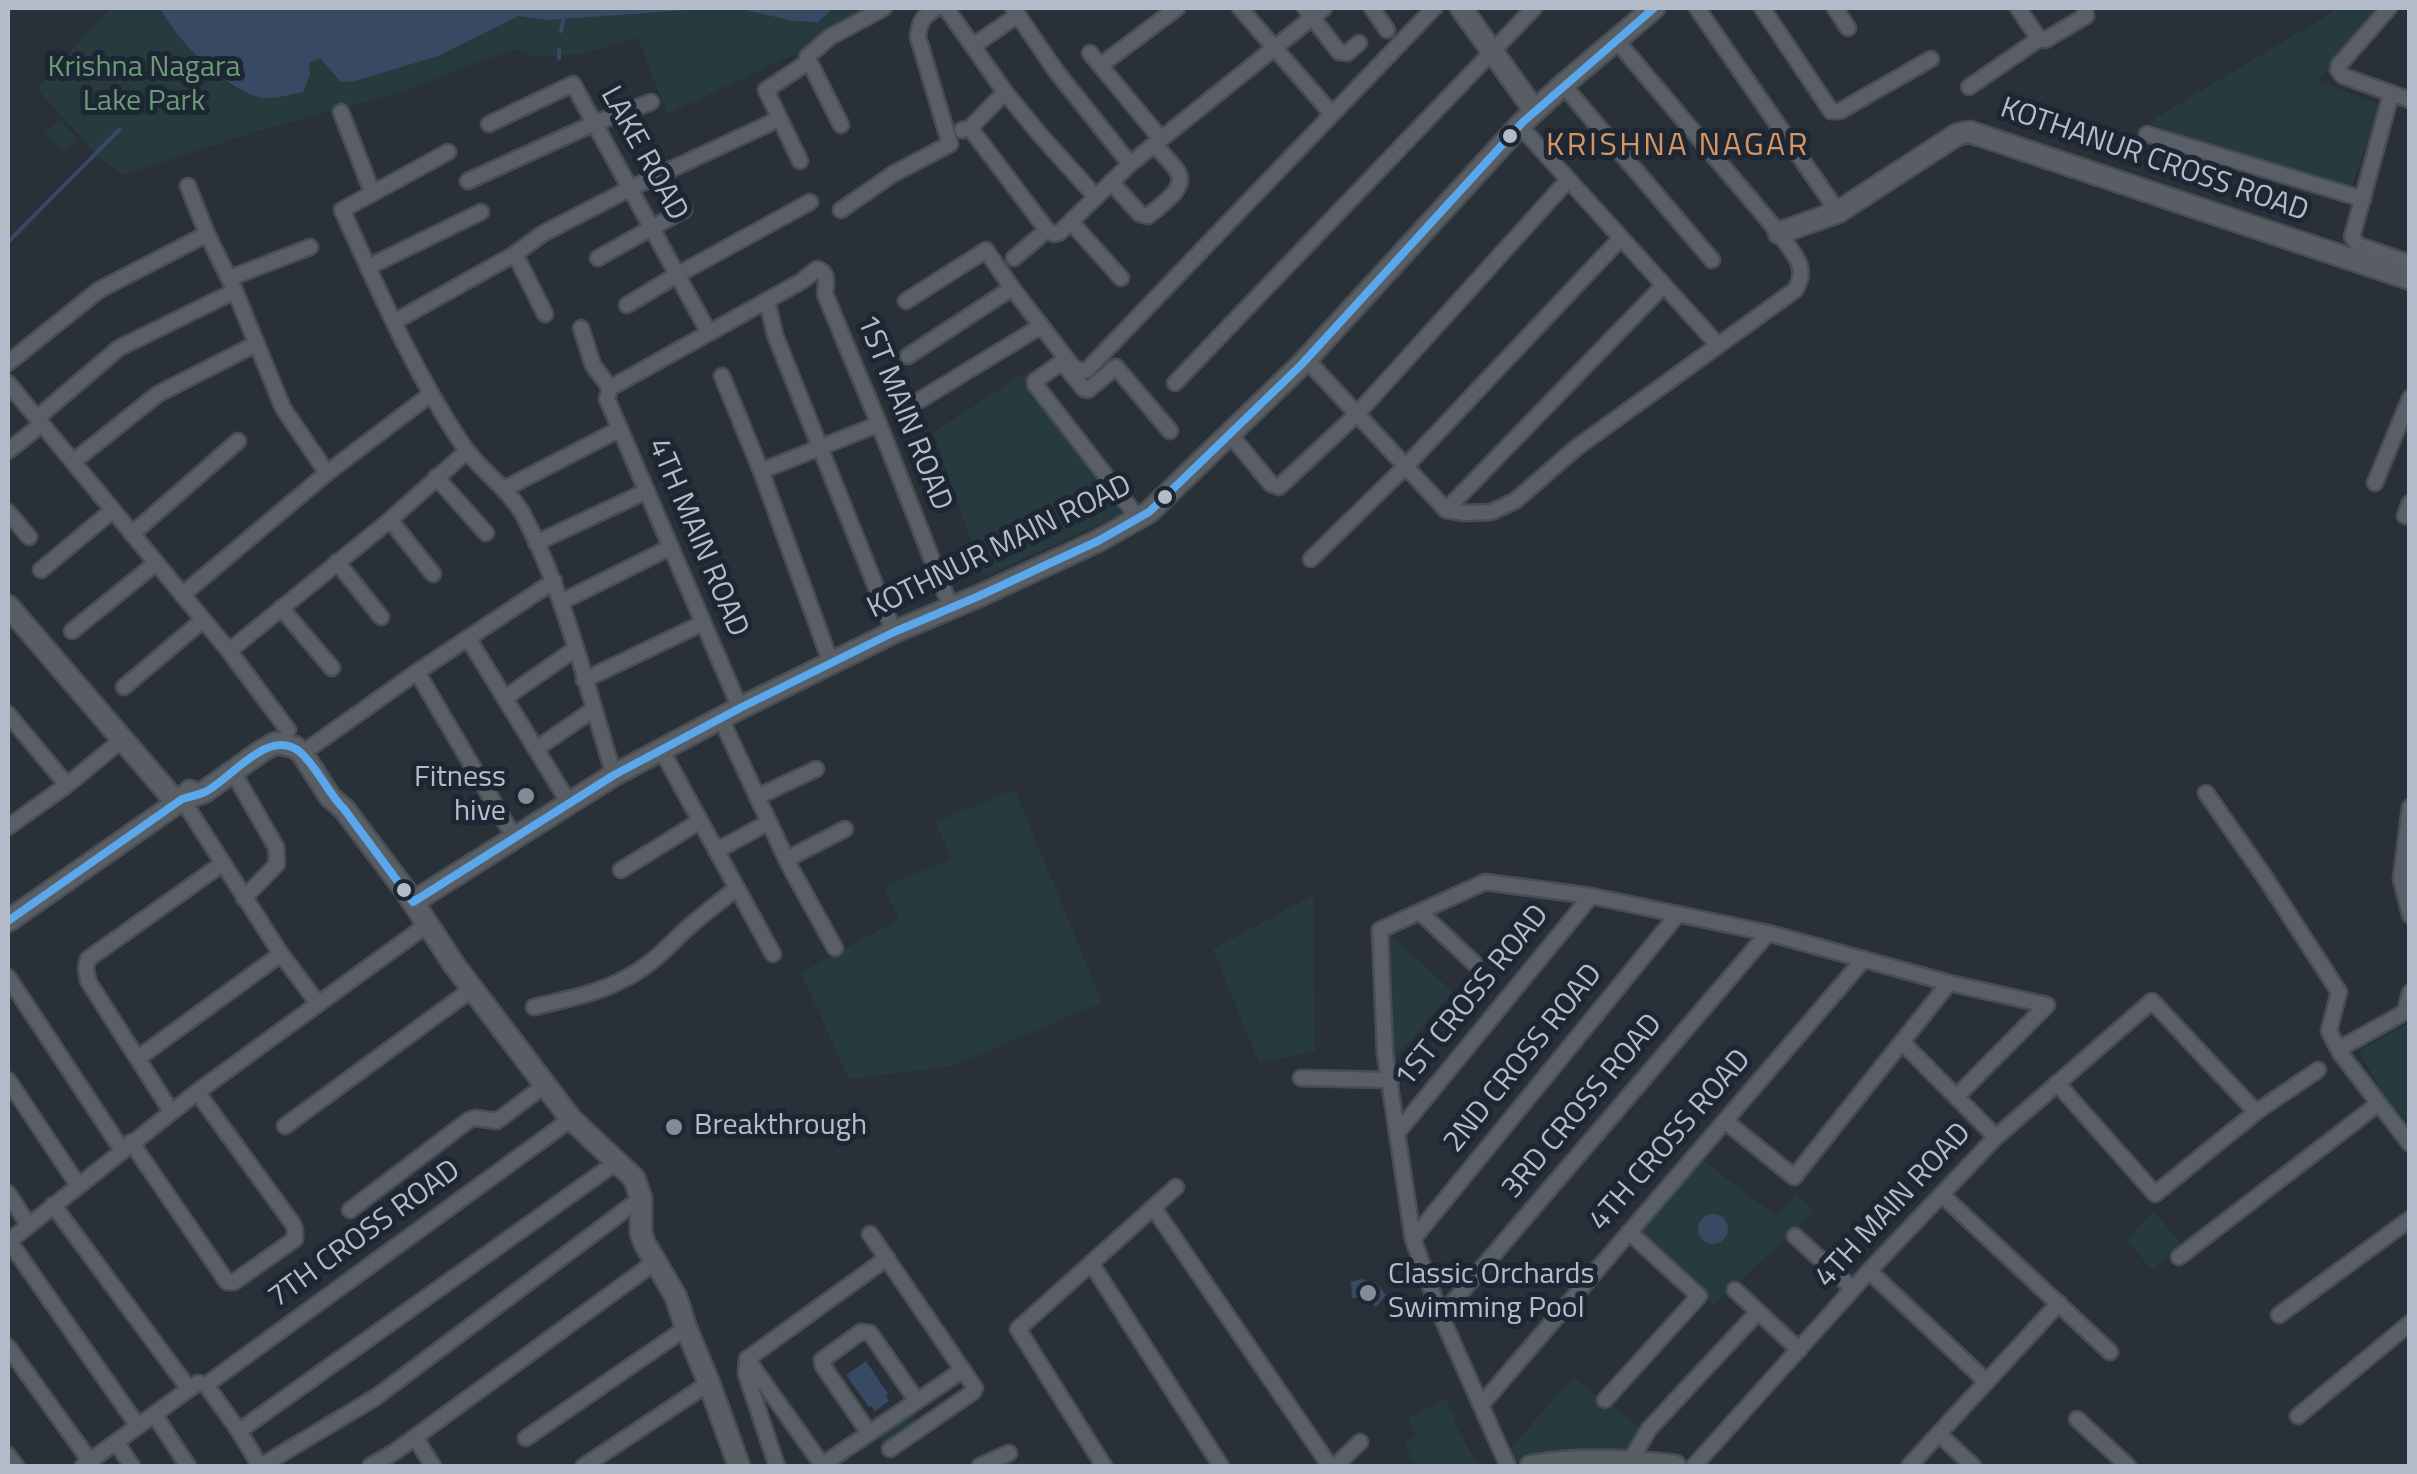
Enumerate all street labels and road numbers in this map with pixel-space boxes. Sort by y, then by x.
street label: LAKE ROAD [591,81,695,227]
street label: KOTHANUR CROSS ROAD [1995,91,2313,231]
street label: 1ST MAIN ROAD [847,310,959,516]
street label: 4TH MAIN ROAD [639,433,755,643]
street label: KOTHNUR MAIN ROAD [862,468,1138,628]
street label: 1ST CROSS ROAD [1388,899,1558,1095]
street label: 2ND CROSS ROAD [1437,958,1611,1160]
street label: 3RD CROSS ROAD [1495,1007,1671,1207]
street label: 4TH CROSS ROAD [1583,1043,1759,1239]
street label: 4TH MAIN ROAD [1809,1116,1979,1296]
street label: 7TH CROSS ROAD [262,1153,468,1317]

